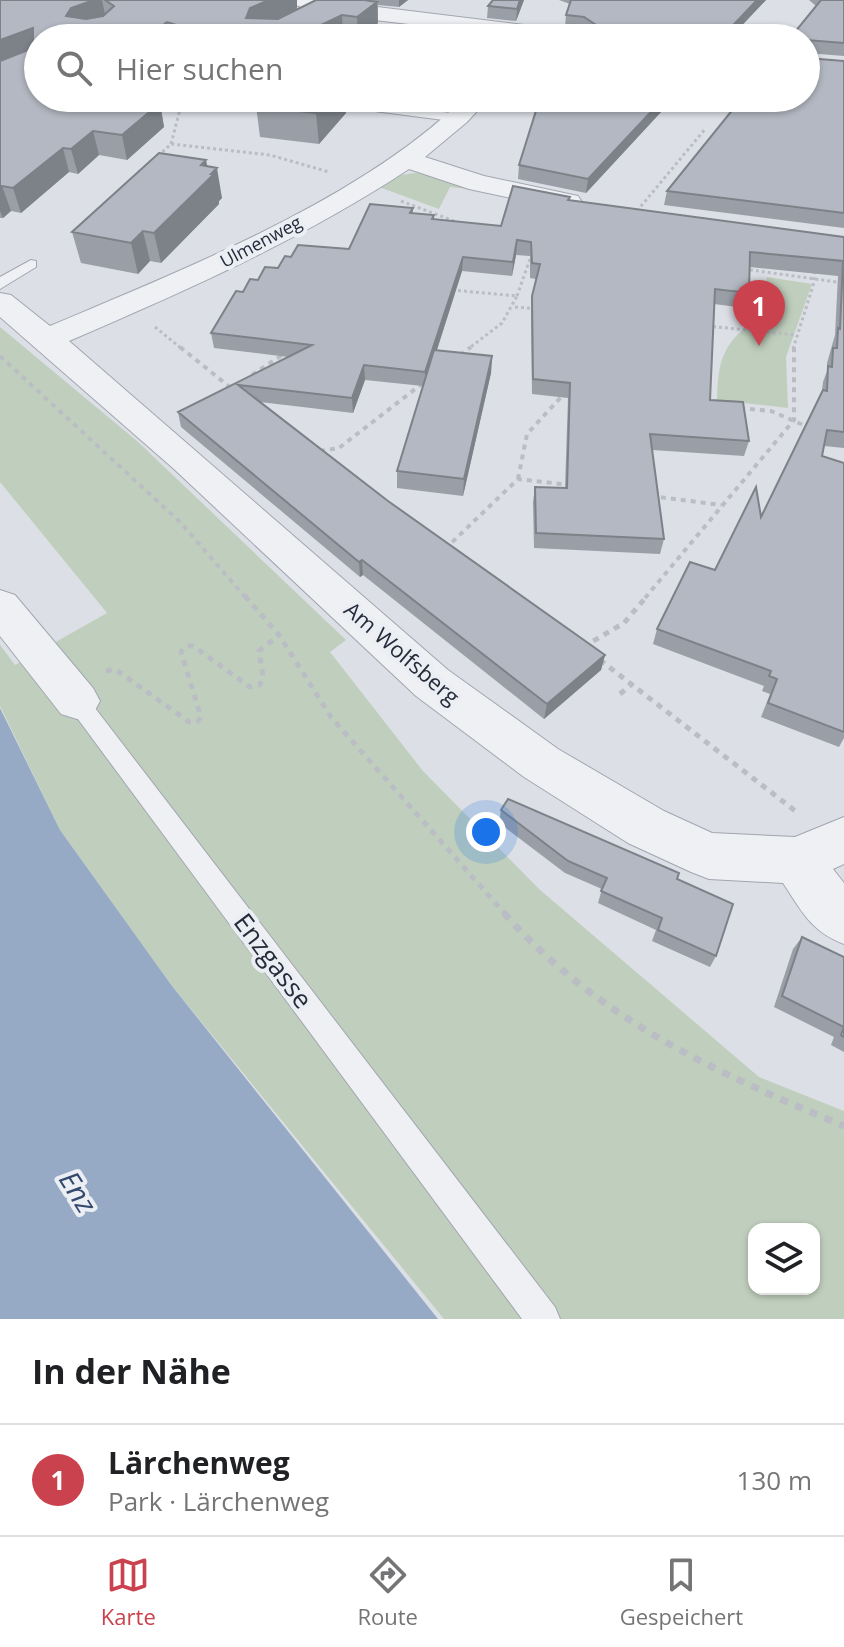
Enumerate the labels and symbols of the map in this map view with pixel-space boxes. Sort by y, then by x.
street label: Ulmenweg [215,209,306,273]
pin: 1 [733,280,785,346]
street label: Am Wolfsberg [339,594,467,711]
your location [466,812,506,852]
street label: Enzgasse [226,905,321,1015]
water label: Enz [51,1163,107,1220]

